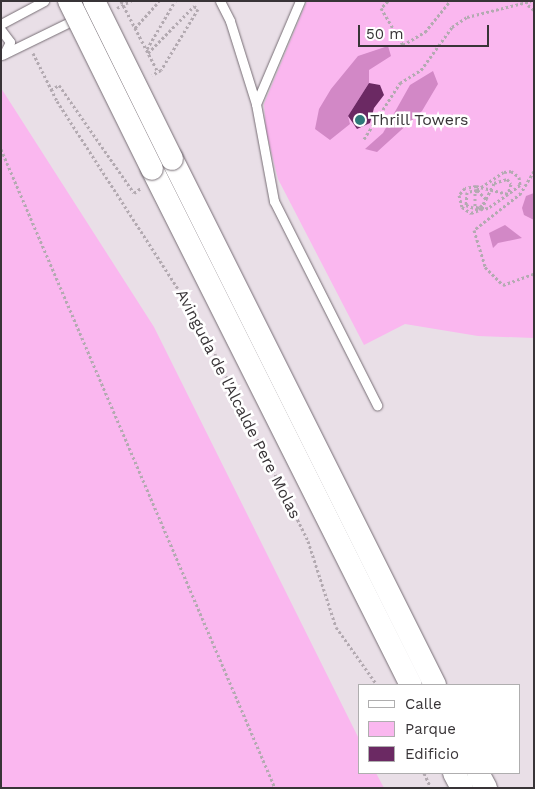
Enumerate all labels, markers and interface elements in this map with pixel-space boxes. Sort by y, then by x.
scale bar [360,15,491,47]
text: 50 m [366,25,403,43]
place label: Thrill Towers [370,110,470,130]
marker: Thrill Towers [354,114,366,126]
street label: Avinguda de l'Alcalde Pere Molas [172,286,304,522]
legend [358,684,520,774]
text: Calle [405,695,442,713]
text: Parque [405,720,456,738]
text: Edificio [405,745,459,763]

